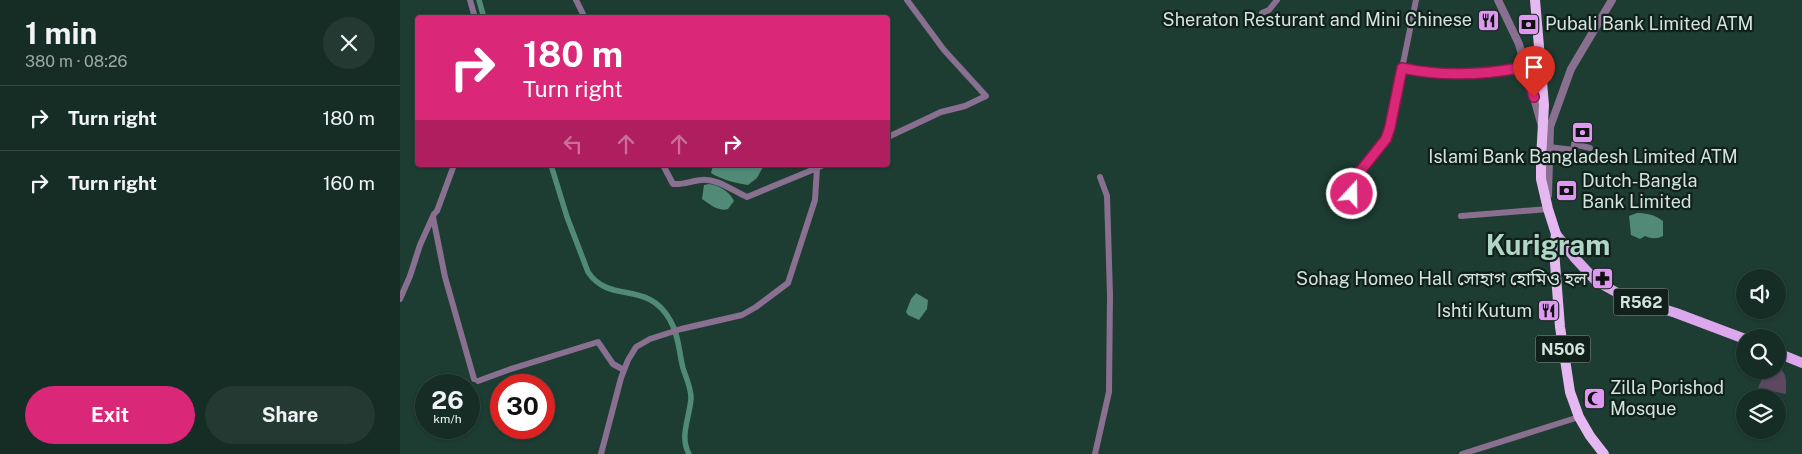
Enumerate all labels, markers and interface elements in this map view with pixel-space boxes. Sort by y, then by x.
restaurant icon: Sheraton Resturant and Mini Chinese [1476,8,1500,32]
place label: Sheraton Resturant and Mini Chinese [1163,9,1472,30]
bank icon: Pubali Bank Limited ATM [1517,12,1541,36]
place label: Pubali Bank Limited ATM [1545,13,1754,34]
text: 1 min [25,15,97,51]
button: close [323,17,375,69]
text: 180 m [523,34,623,75]
icon: right [440,35,505,100]
pin [1513,46,1555,97]
text: 380 m · 08:26 [25,52,128,71]
icon: arrive [1520,53,1548,81]
text: Turn right [523,76,623,102]
icon: right [25,104,53,132]
text: Turn right [68,107,157,129]
text: 180 m [322,107,375,129]
bank icon: Islami Bank Bangladesh Limited ATM [1571,120,1595,144]
icon: left [559,130,587,158]
icon: ahead [612,130,640,158]
icon: ahead [665,130,693,158]
icon: right [718,130,746,158]
place label: Islami Bank Bangladesh Limited ATM [1428,146,1738,167]
position arrow [1325,167,1377,219]
icon: right [25,169,53,197]
place label: Dutch-Bangla Bank Limited [1582,170,1697,212]
text: Turn right [68,172,157,194]
text: 160 m [323,172,375,194]
bank icon: Dutch-Bangla Bank Limited [1554,179,1578,203]
district label: Kurigram [1486,228,1610,261]
pharmacy icon: Sohag Homeo Hall সোহাগ হোমিও হল [1591,267,1615,291]
place label: Sohag Homeo Hall সোহাগ হোমিও হল [1296,268,1588,289]
map controls [1736,269,1786,439]
button: sound [1736,269,1786,319]
road number: R562 [1614,288,1668,316]
restaurant icon: Ishti Kutum [1536,299,1560,323]
place label: Ishti Kutum [1437,300,1532,321]
button: search [1736,329,1786,379]
road number: N506 [1536,336,1590,362]
speed limit sign: 30 [490,374,555,439]
place label: Zilla Porishod Mosque [1610,377,1724,419]
text: 26 [431,385,464,415]
button: Exit [25,386,195,444]
button: Share [205,386,375,444]
mosque icon: Zilla Porishod Mosque [1582,386,1606,410]
button: layers [1736,389,1786,439]
text: km/h [433,412,462,426]

